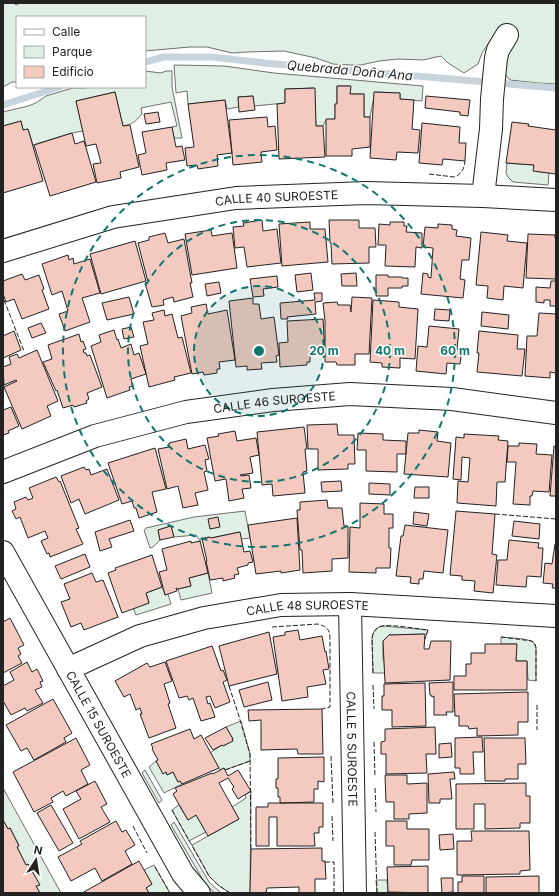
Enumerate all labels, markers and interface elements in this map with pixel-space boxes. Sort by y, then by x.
legend [16,16,146,88]
text: Calle [52,24,80,39]
text: Parque [52,44,92,59]
water label: Quebrada Doña Ana [286,57,414,83]
text: Edificio [52,64,94,79]
street label: CALLE 40 SUROESTE [214,187,338,209]
text: 20 m [309,343,339,358]
text: 40 m [375,343,405,358]
text: 60 m [440,343,470,358]
centre of rings [252,344,266,358]
street label: CALLE 46 SUROESTE [212,388,336,416]
street label: CALLE 48 SUROESTE [245,596,369,618]
street label: CALLE 15 SUROESTE [63,668,135,780]
street label: CALLE 5 SUROESTE [344,691,361,807]
north arrow [16,840,56,880]
text: N [33,842,44,858]

